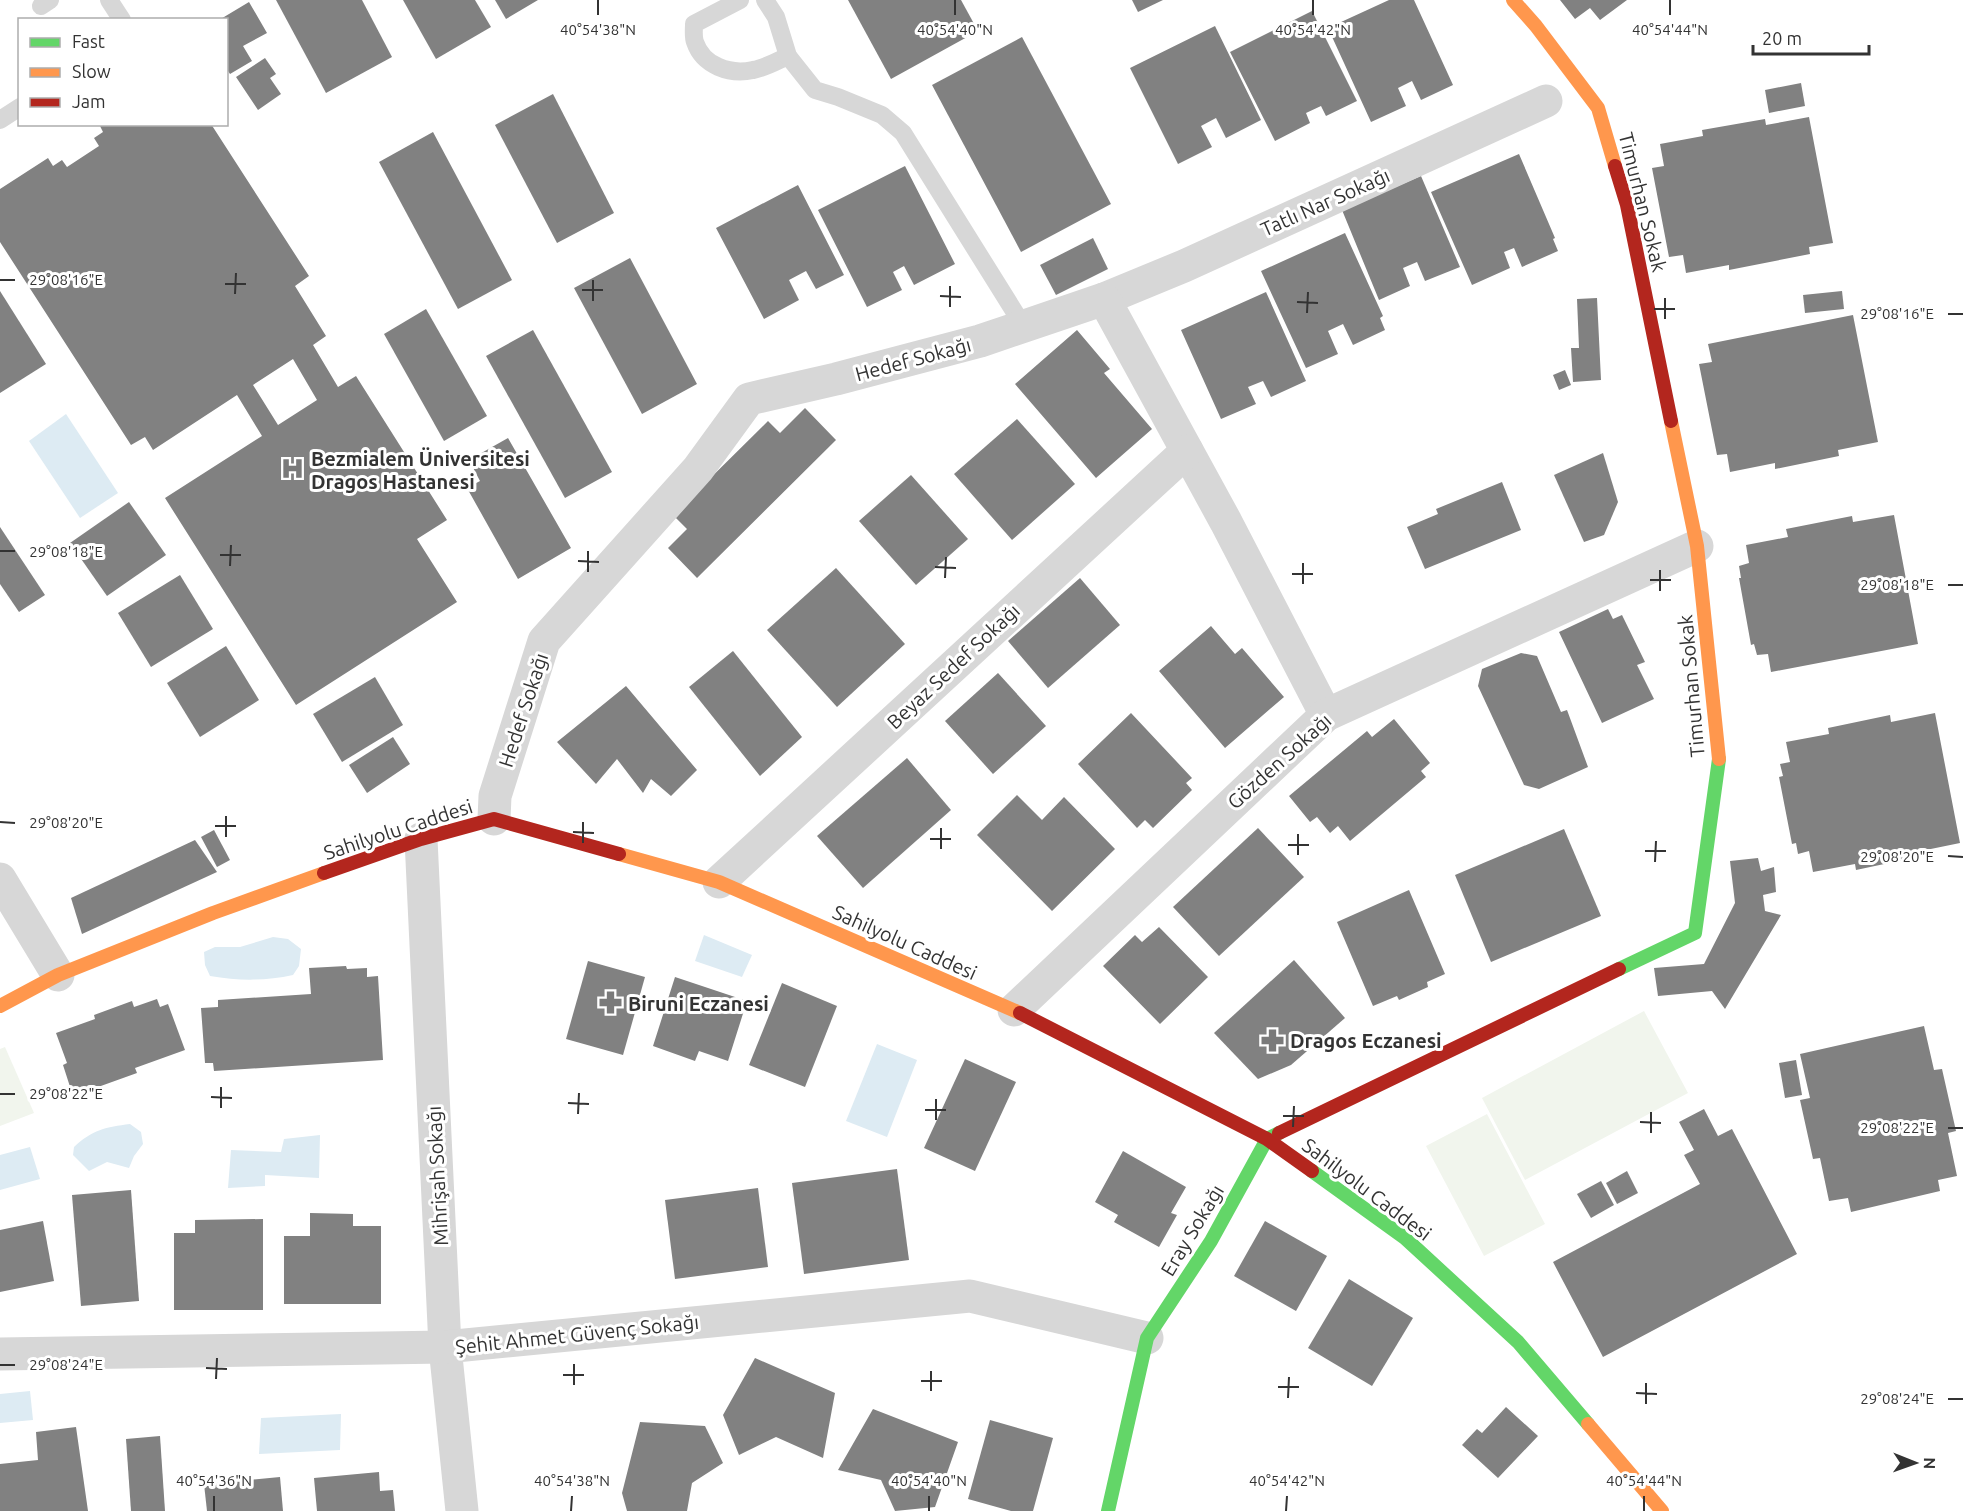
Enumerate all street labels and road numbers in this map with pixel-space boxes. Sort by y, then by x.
street label: Timurhan Sokak [1615,130,1671,274]
street label: Tatlı Nar Sokağı [1257,163,1393,241]
street label: Hedef Sokağı [853,333,973,385]
street label: Beyaz Sedef Sokağı [882,599,1024,733]
street label: Timurhan Sokak [1673,614,1709,758]
street label: Hedef Sokağı [494,650,552,770]
street label: Gözden Sokağı [1222,708,1336,814]
street label: Sahilyolu Caddesi [321,794,475,864]
street label: Sahilyolu Caddesi [829,900,981,984]
street label: Mihrişah Sokağı [422,1106,452,1246]
street label: Sahilyolu Caddesi [1298,1133,1436,1245]
street label: Eray Sokağı [1156,1180,1228,1280]
street label: Şehit Ahmet Güvenç Sokağı [454,1310,700,1358]

